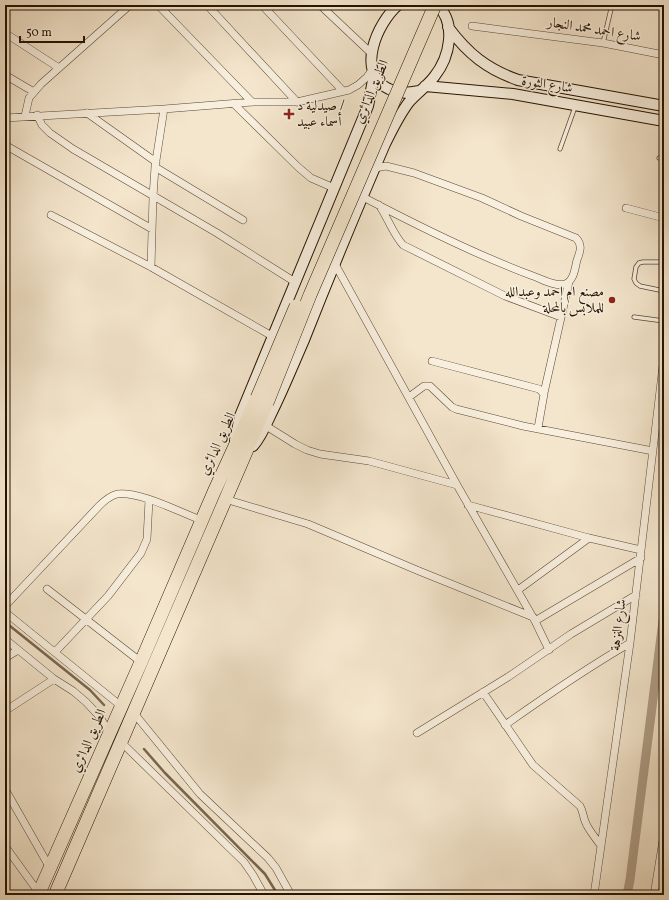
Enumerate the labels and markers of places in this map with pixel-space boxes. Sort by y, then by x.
place label: صيدلية د / أسماء عبيد [297,97,345,132]
marker: صيدلية د / أسماء عبيد [284,109,294,119]
place label: مصنع ام احمد وعبدالله للملابس بالمحلة [505,283,604,318]
marker: مصنع ام احمد وعبدالله للملابس بالمحلة [607,295,617,305]

